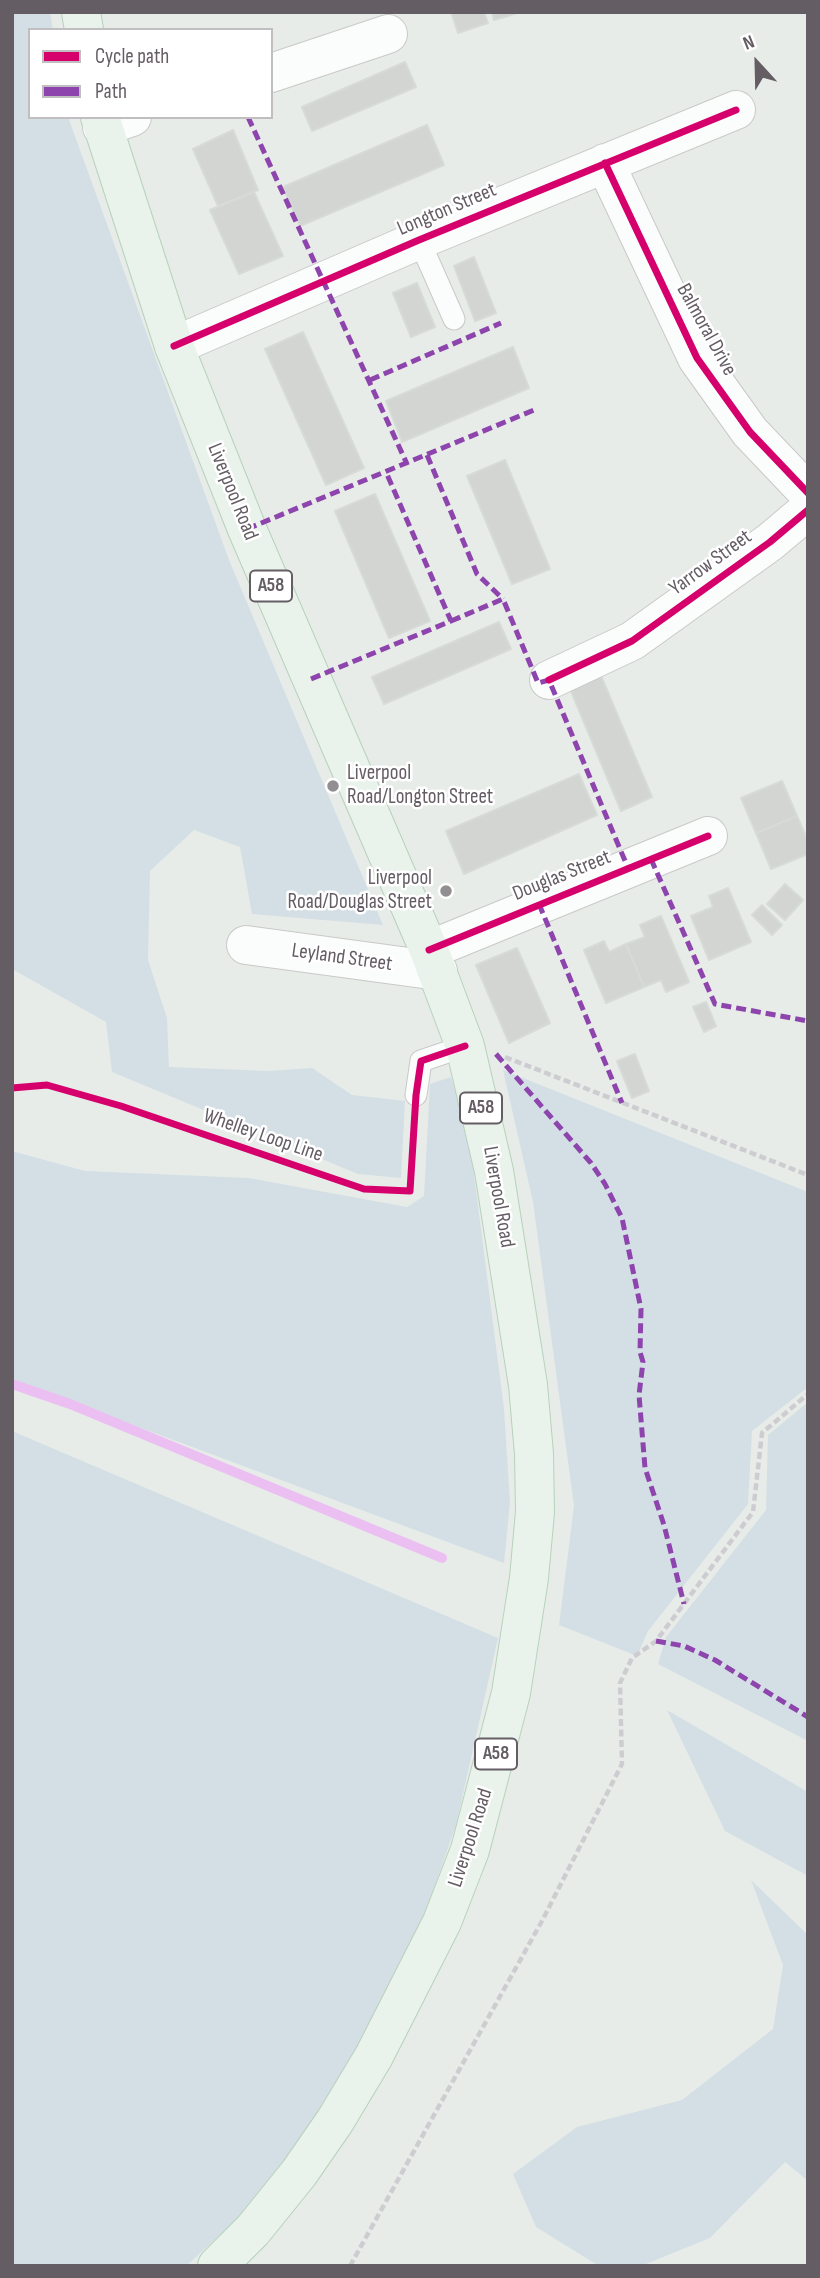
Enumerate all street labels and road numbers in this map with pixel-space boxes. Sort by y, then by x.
street label: Longton Street [394,178,500,242]
street label: Balmoral Drive [670,280,742,380]
street label: Liverpool Road [201,440,263,544]
street label: Yarrow Street [665,525,757,601]
road number: A58 [250,570,292,601]
street label: Douglas Street [509,845,615,907]
street label: Leyland Street [290,938,394,978]
road number: A58 [460,1092,502,1124]
street label: Whelley Loop Line [200,1104,326,1168]
street label: Liverpool Road [477,1144,519,1250]
road number: A58 [475,1738,517,1770]
street label: Liverpool Road [443,1785,499,1891]

